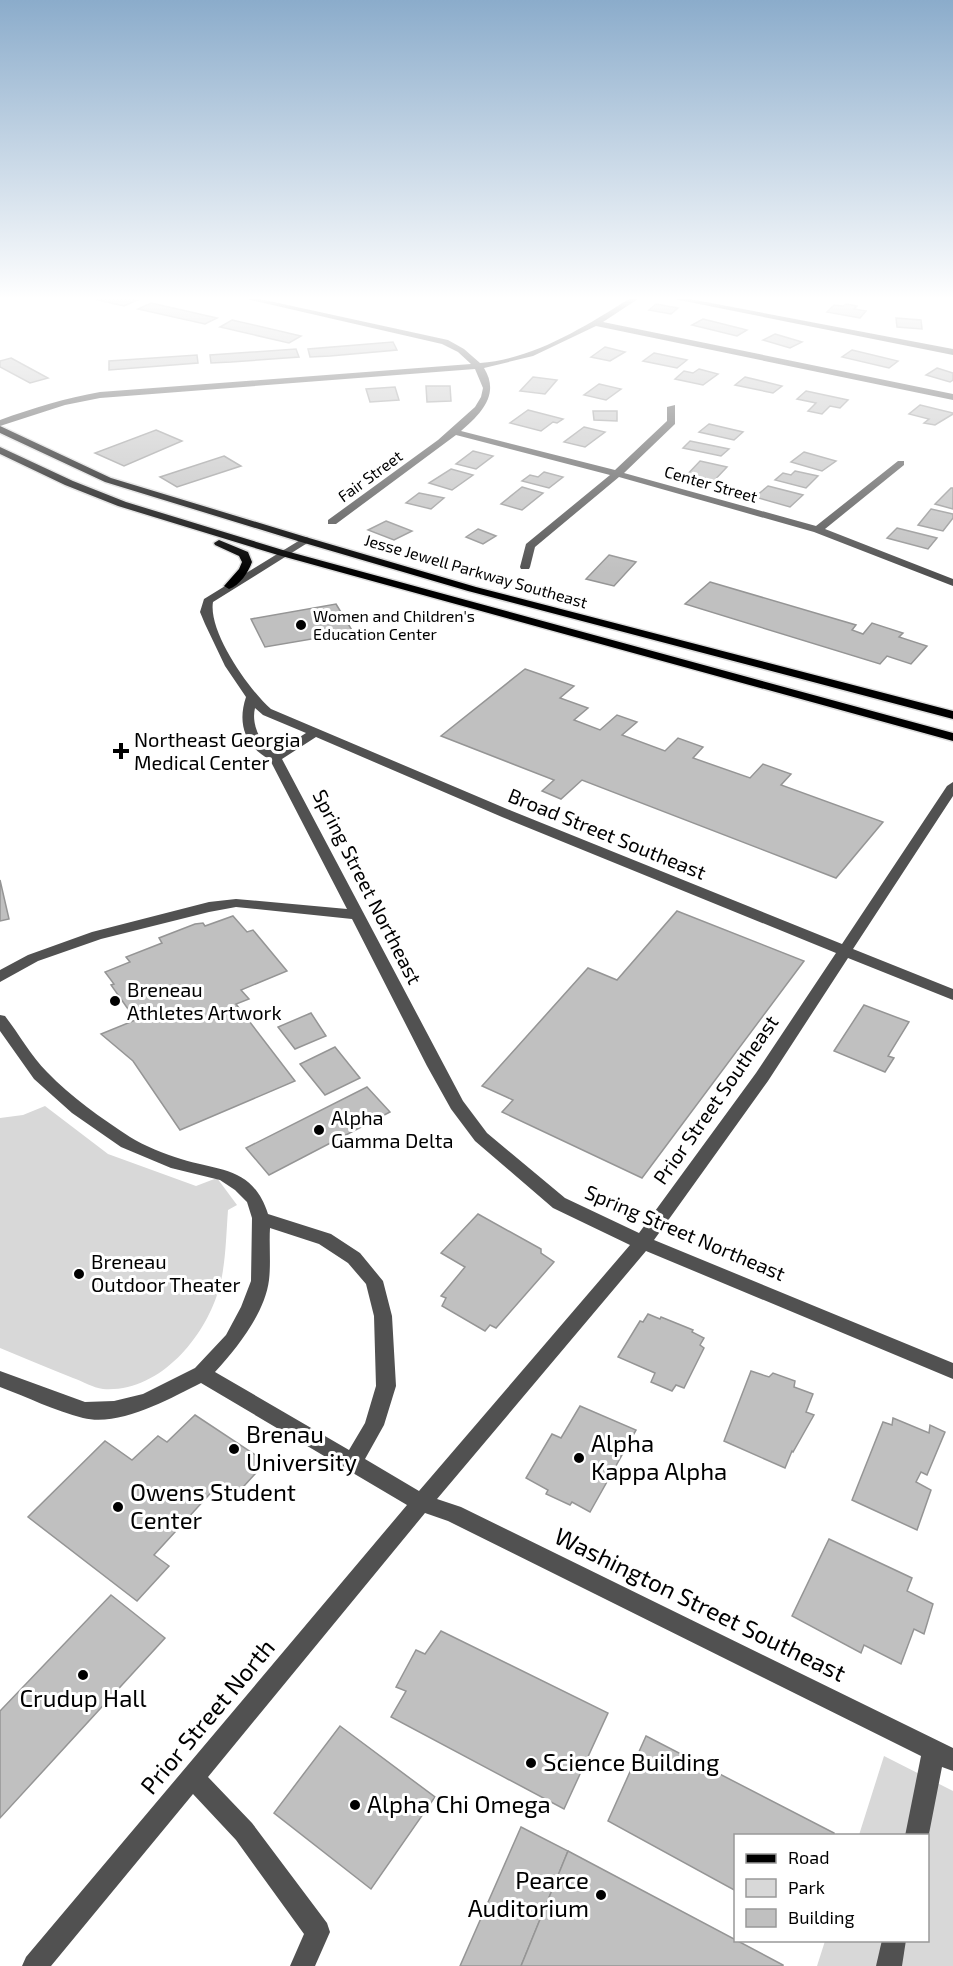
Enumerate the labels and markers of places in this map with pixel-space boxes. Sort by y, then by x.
place label: Women and Children's Education Center [313,606,475,643]
marker: Women and Children's Education Center [294,618,308,632]
place label: Northeast Georgia Medical Center [134,727,300,774]
marker: Northeast Georgia Medical Center [112,742,130,760]
place label: Breneau Athletes Artwork [127,977,282,1024]
marker: Breneau Athletes Artwork [108,994,122,1008]
place label: Alpha Gamma Delta [331,1105,453,1152]
marker: Alpha Gamma Delta [312,1123,326,1137]
place label: Breneau Outdoor Theater [91,1249,241,1296]
marker: Breneau Outdoor Theater [72,1267,86,1281]
place label: Brenau University [246,1419,357,1476]
place label: Alpha Kappa Alpha [591,1428,727,1485]
marker: Brenau University [227,1442,241,1456]
marker: Alpha Kappa Alpha [572,1451,586,1465]
place label: Owens Student Center [130,1477,296,1534]
marker: Owens Student Center [111,1500,125,1514]
marker: Crudup Hall [76,1668,90,1682]
place label: Crudup Hall [19,1683,147,1712]
place label: Science Building [543,1747,719,1776]
marker: Science Building [524,1756,538,1770]
place label: Alpha Chi Omega [367,1789,551,1818]
marker: Alpha Chi Omega [348,1798,362,1812]
place label: Pearce Auditorium [468,1865,589,1922]
marker: Pearce Auditorium [594,1888,608,1902]

